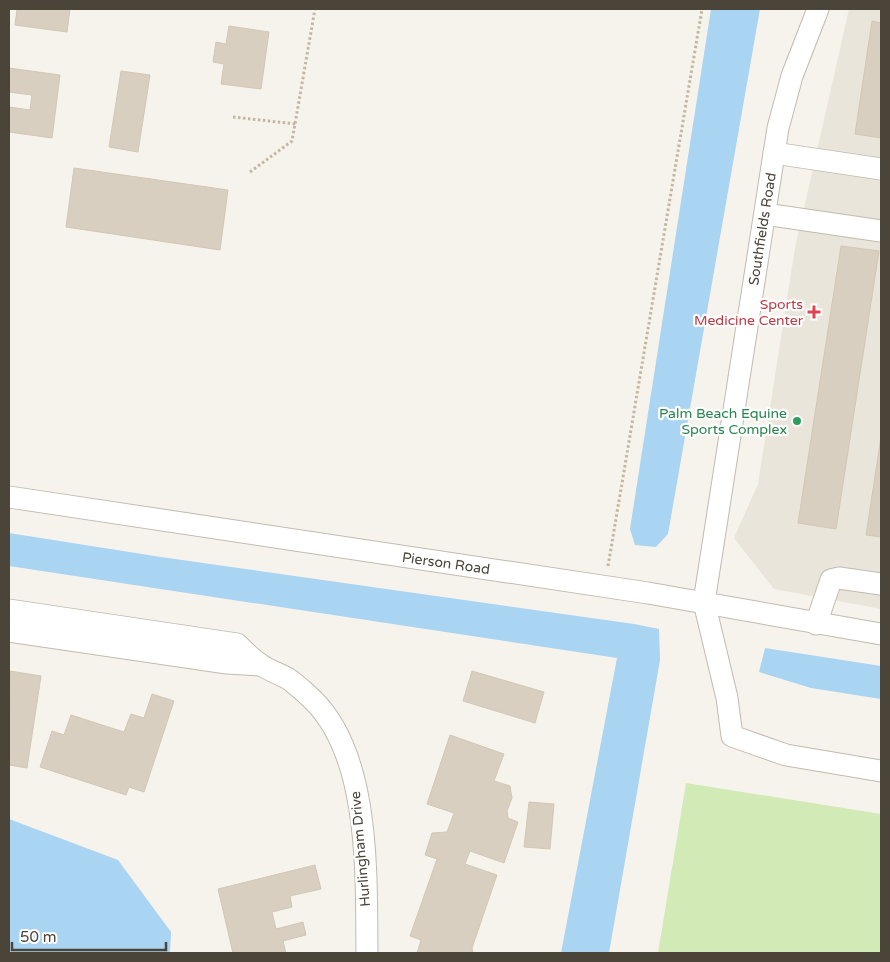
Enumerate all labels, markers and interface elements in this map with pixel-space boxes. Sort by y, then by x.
street label: Southfields Road [745,171,780,287]
place label: Sports Medicine Center [694,296,804,329]
marker: Sports Medicine Center [807,305,821,319]
place label: Palm Beach Equine Sports Complex [659,405,787,438]
marker: Palm Beach Equine Sports Complex [791,415,803,427]
street label: Pierson Road [401,549,491,578]
street label: Hurlingham Drive [347,790,374,907]
scale bar [12,920,166,952]
text: 50 m [20,928,57,946]

